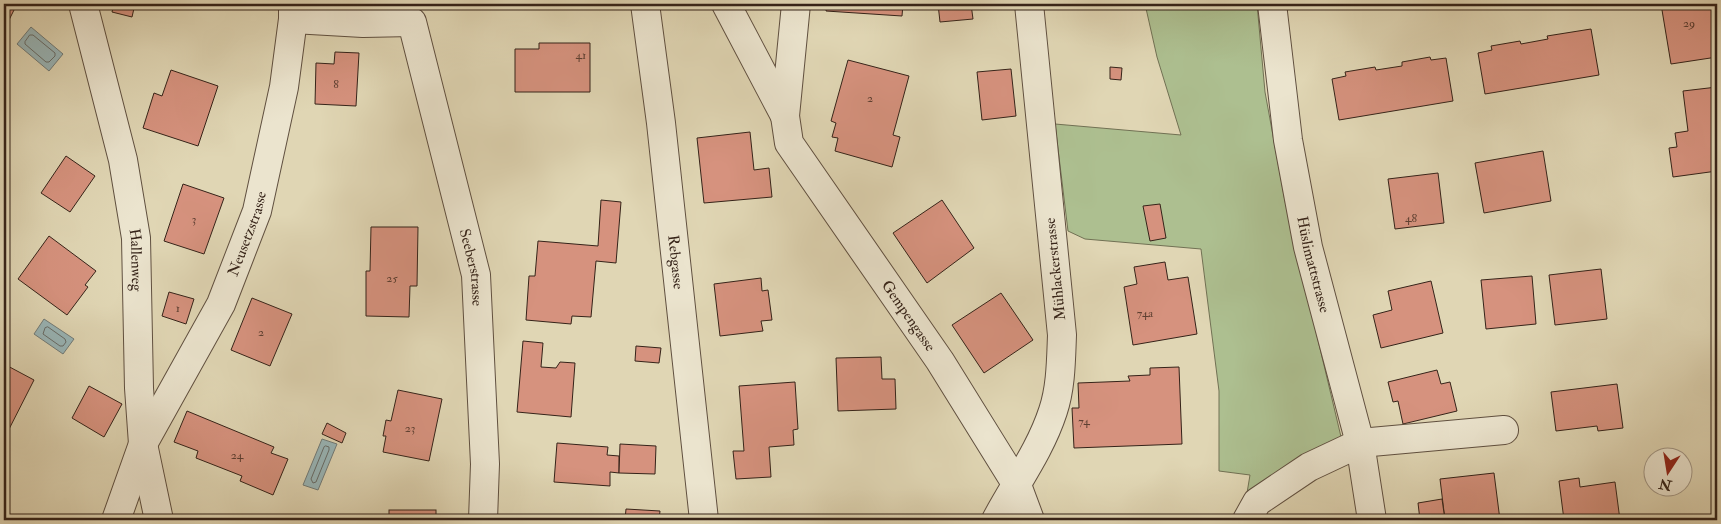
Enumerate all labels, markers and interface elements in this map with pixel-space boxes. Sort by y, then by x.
house number: 29 [1683,16,1695,31]
house number: 41 [576,48,586,63]
house number: 8 [333,77,339,92]
house number: 2 [867,91,873,106]
street label: Neusetzstrasse [224,190,271,279]
house number: 48 [1405,211,1417,226]
house number: 3 [192,212,196,227]
street label: Hüslimattstrasse [1292,215,1334,315]
street label: Mühlackerstrasse [1041,217,1070,321]
street label: Hallenweg [125,227,146,292]
street label: Seeberstrasse [455,227,486,307]
street label: Rebgasse [663,234,688,290]
house number: 25 [386,271,398,286]
street label: Gempengasse [877,277,939,355]
house number: 1 [176,301,180,316]
house number: 74a [1137,306,1154,321]
house number: 2 [258,325,264,340]
house number: 74 [1078,414,1090,429]
house number: 23 [405,421,415,436]
north arrow [1644,446,1694,496]
house number: 24 [231,448,244,463]
text: N [1657,475,1674,494]

